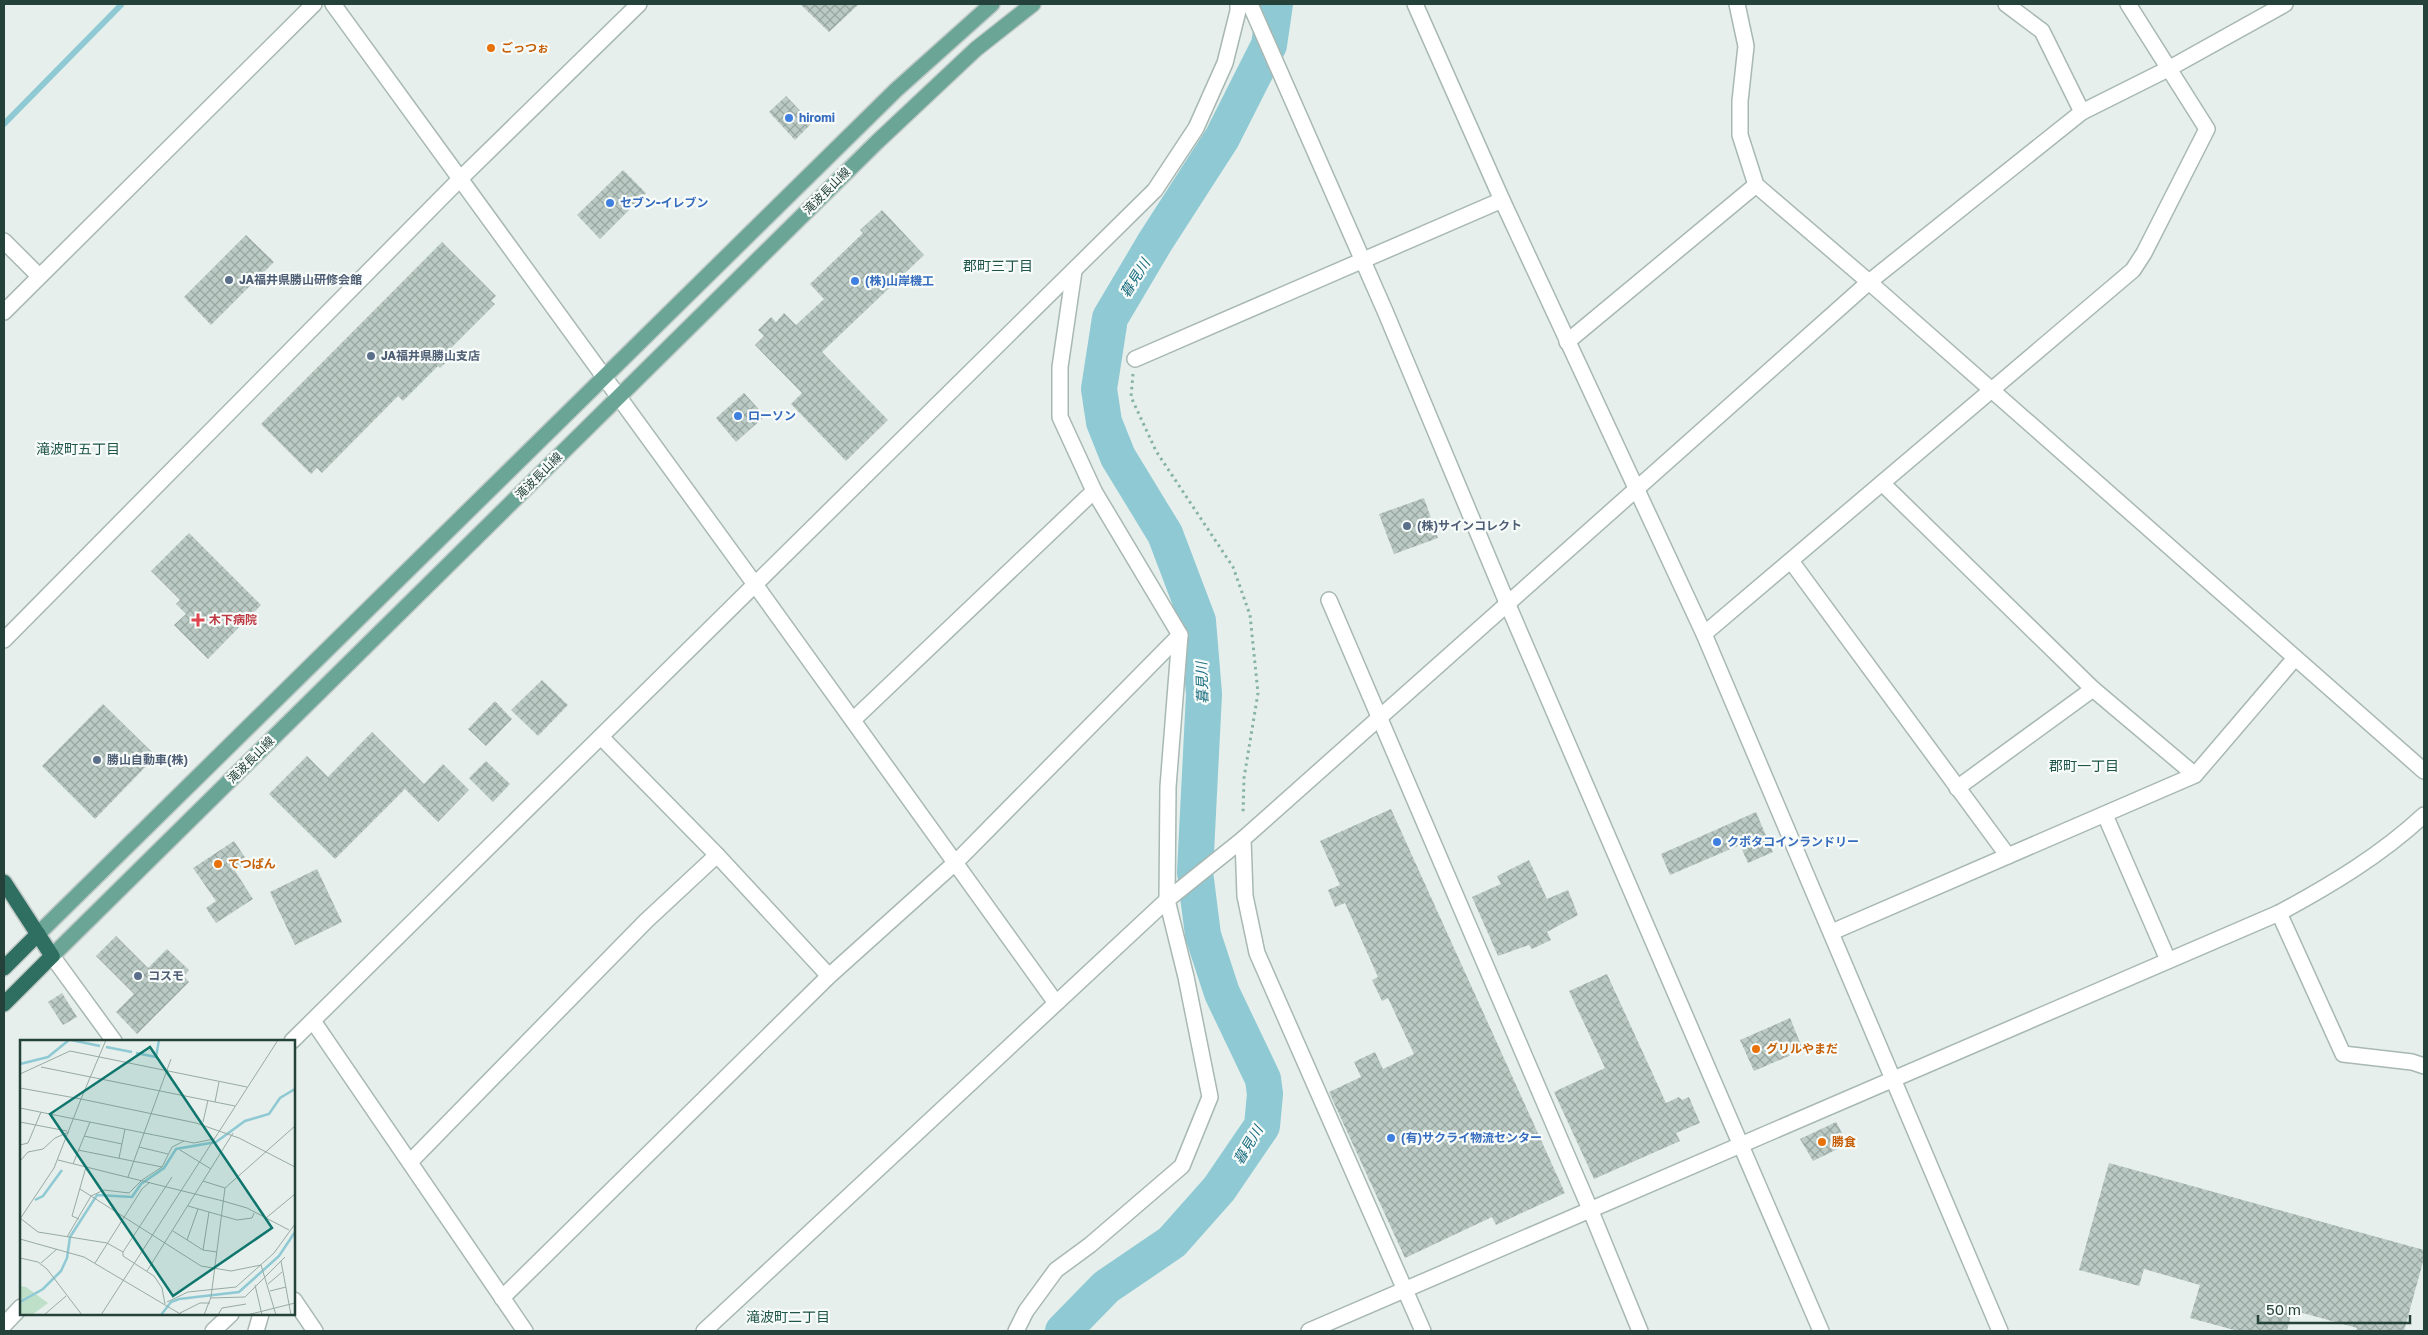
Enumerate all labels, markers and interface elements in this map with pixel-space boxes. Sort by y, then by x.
place label: ごっつぉ [501,40,549,55]
marker: ごっつぉ [485,42,497,54]
place label: hiromi [799,110,835,125]
marker: hiromi [783,112,795,124]
street label: 滝波長山線 [800,164,853,217]
place label: セブン-イレブン [620,195,709,210]
marker: セブン-イレブン [604,197,616,209]
water label: 暮見川 [1116,254,1154,300]
district label: 郡町三丁目 [963,257,1033,274]
place label: JA福井県勝山研修会館 [239,272,362,287]
place label: (株)山岸機工 [865,273,934,288]
marker: JA福井県勝山研修会館 [223,274,235,286]
marker: (株)山岸機工 [849,275,861,287]
place label: JA福井県勝山支店 [381,348,480,363]
marker: JA福井県勝山支店 [365,350,377,362]
place label: ローソン [748,408,796,423]
marker: ローソン [732,410,744,422]
district label: 滝波町五丁目 [36,440,120,457]
street label: 滝波長山線 [512,449,565,502]
place label: (株)サインコレクト [1417,518,1522,533]
marker: (株)サインコレクト [1401,520,1413,532]
place label: 木下病院 [209,612,257,627]
marker: 木下病院 [191,613,205,627]
water label: 暮見川 [1192,660,1211,704]
street label: 滝波長山線 [224,733,277,786]
place label: 勝山自動車(株) [107,752,188,767]
marker: 勝山自動車(株) [91,754,103,766]
district label: 郡町一丁目 [2049,757,2119,774]
place label: クボタコインランドリー [1727,834,1859,849]
marker: クボタコインランドリー [1711,836,1723,848]
place label: てつぱん [228,856,276,871]
marker: てつぱん [212,858,224,870]
place label: コスモ [148,968,184,983]
marker: コスモ [132,970,144,982]
inset map [20,1040,295,1315]
place label: グリルやまだ [1766,1041,1838,1056]
marker: グリルやまだ [1750,1043,1762,1055]
water label: 暮見川 [1229,1121,1267,1167]
place label: (有)サクライ物流センター [1401,1130,1542,1145]
marker: (有)サクライ物流センター [1385,1132,1397,1144]
place label: 勝食 [1832,1134,1856,1149]
marker: 勝食 [1816,1136,1828,1148]
scale bar [2258,1292,2410,1324]
text: 50 m [2266,1300,2301,1318]
district label: 滝波町二丁目 [746,1308,830,1325]

